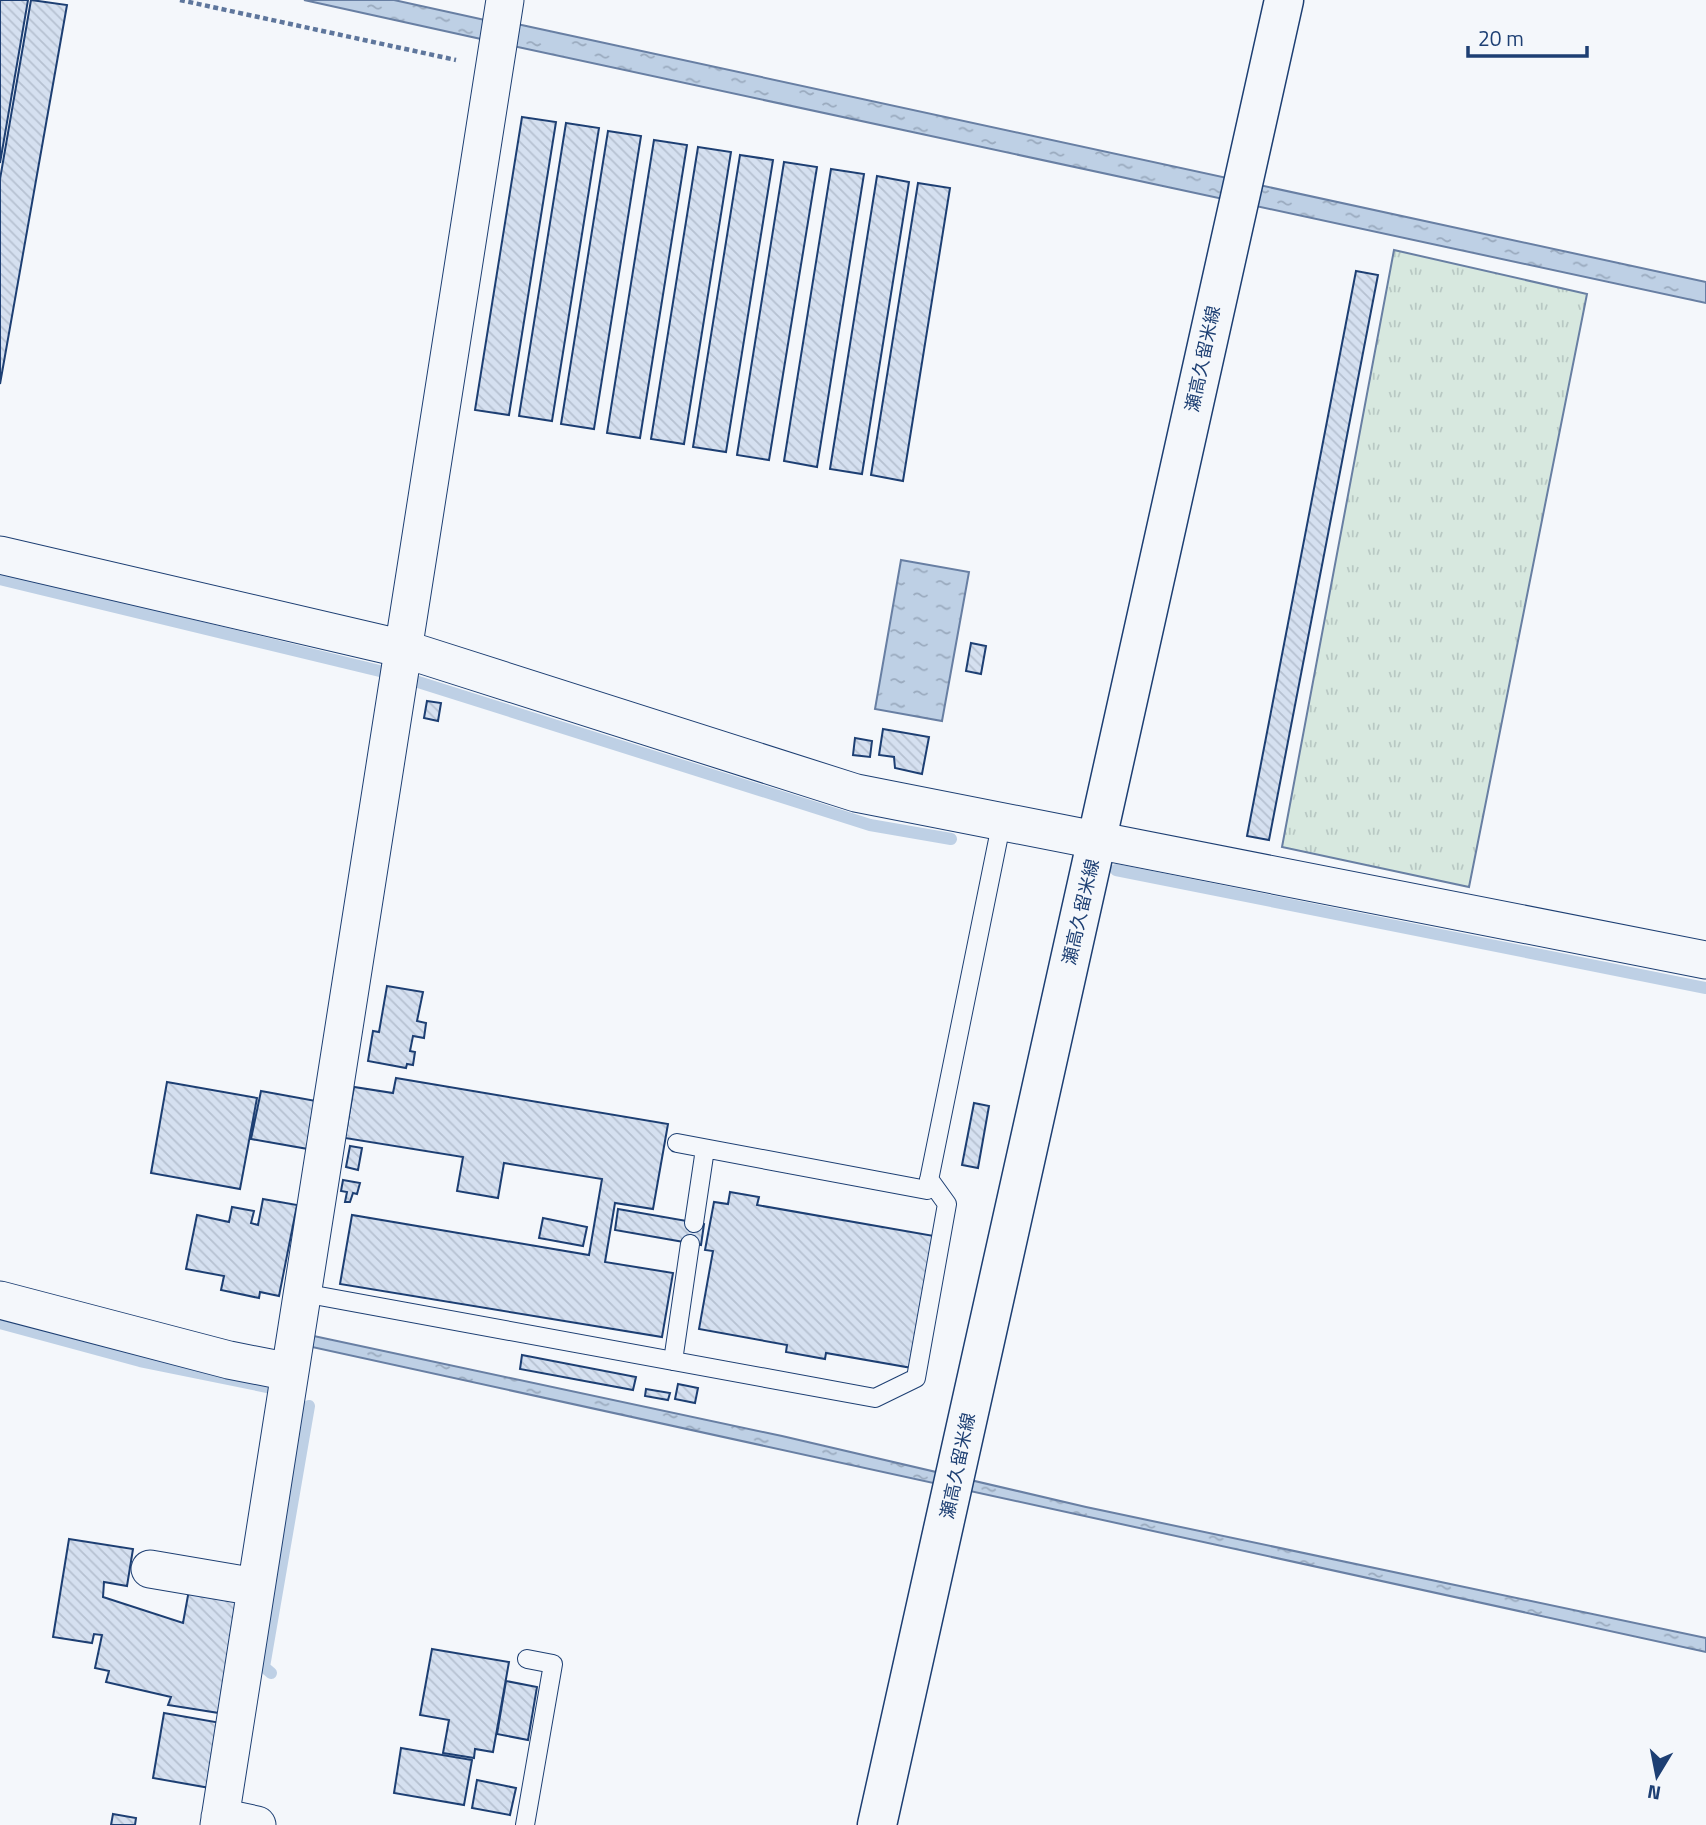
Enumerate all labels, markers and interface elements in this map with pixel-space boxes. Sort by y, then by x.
scale bar [1468,14,1587,58]
text: 20 m [1478,22,1524,54]
street label: 瀬高久留米線 [1178,303,1227,415]
street label: 瀬高久留米線 [1055,856,1106,968]
street label: 瀬高久留米線 [933,1410,982,1522]
north arrow [1622,1741,1692,1811]
text: N [1645,1778,1663,1809]

